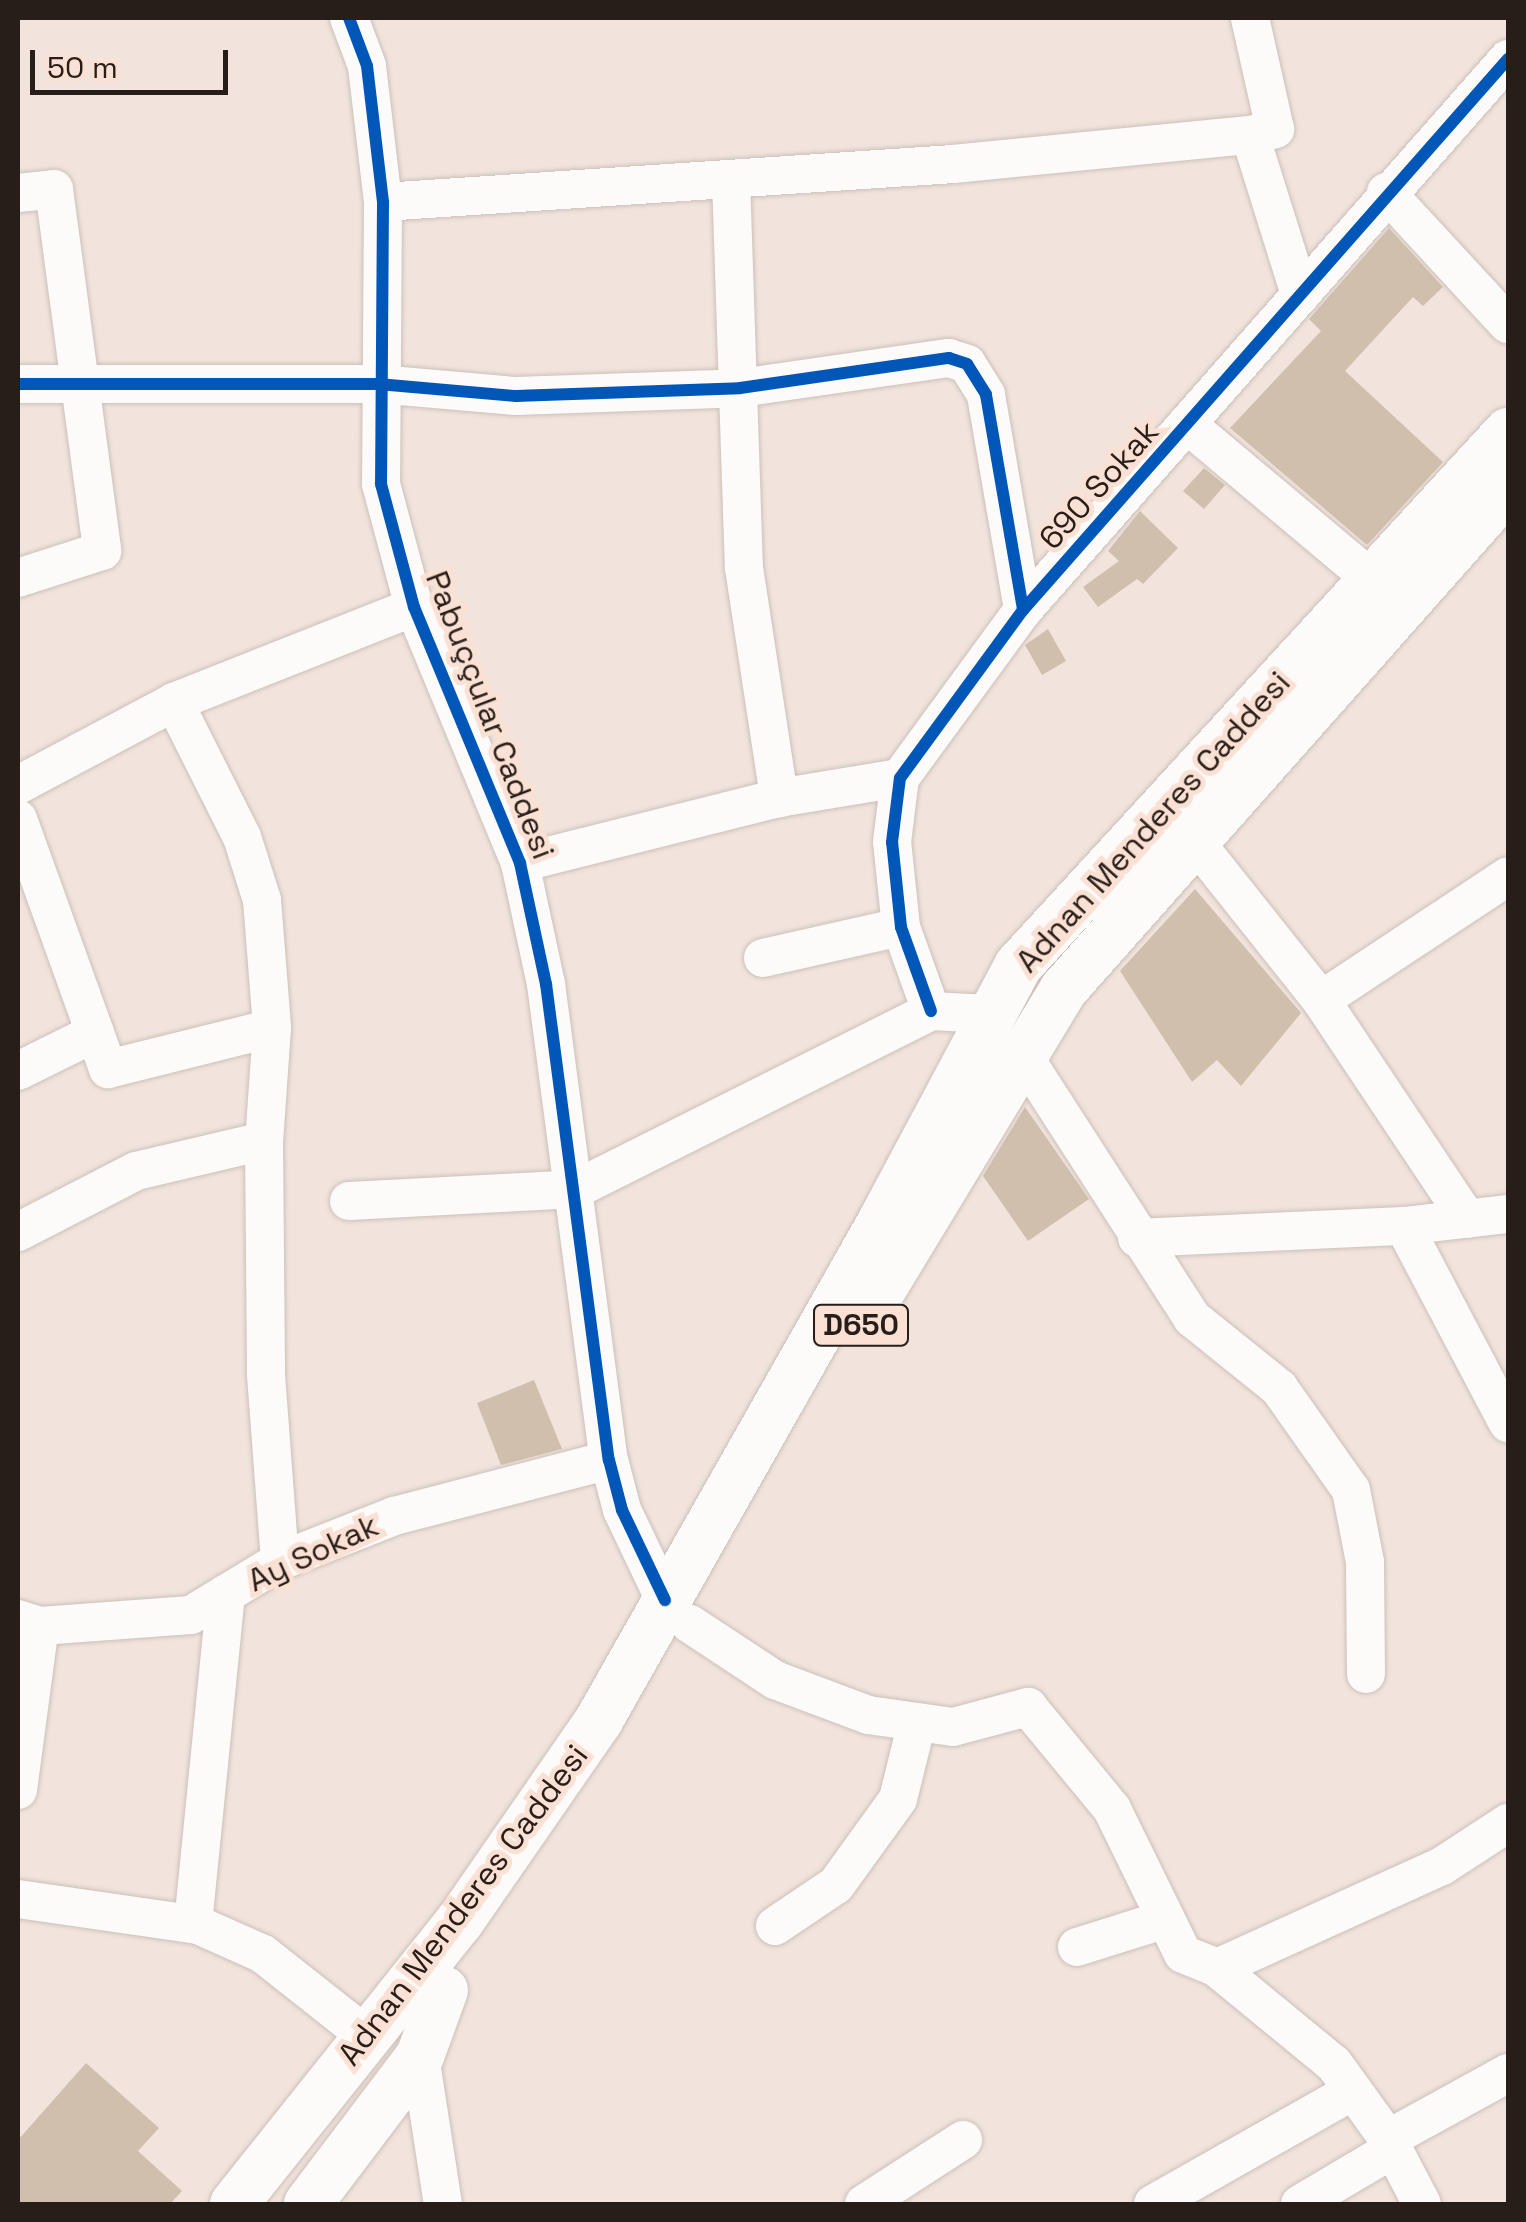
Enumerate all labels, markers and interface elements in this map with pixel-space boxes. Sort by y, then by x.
scale bar [35,30,232,92]
text: 50 m [47,48,118,87]
street label: 690 Sokak [1031,413,1167,557]
street label: Pabuççular Caddesi [417,566,563,864]
street label: Adnan Menderes Caddesi [1008,664,1298,980]
road number: D650 [811,1300,911,1350]
street label: Ay Sokak [242,1506,384,1600]
street label: Adnan Menderes Caddesi [330,1737,596,2073]

